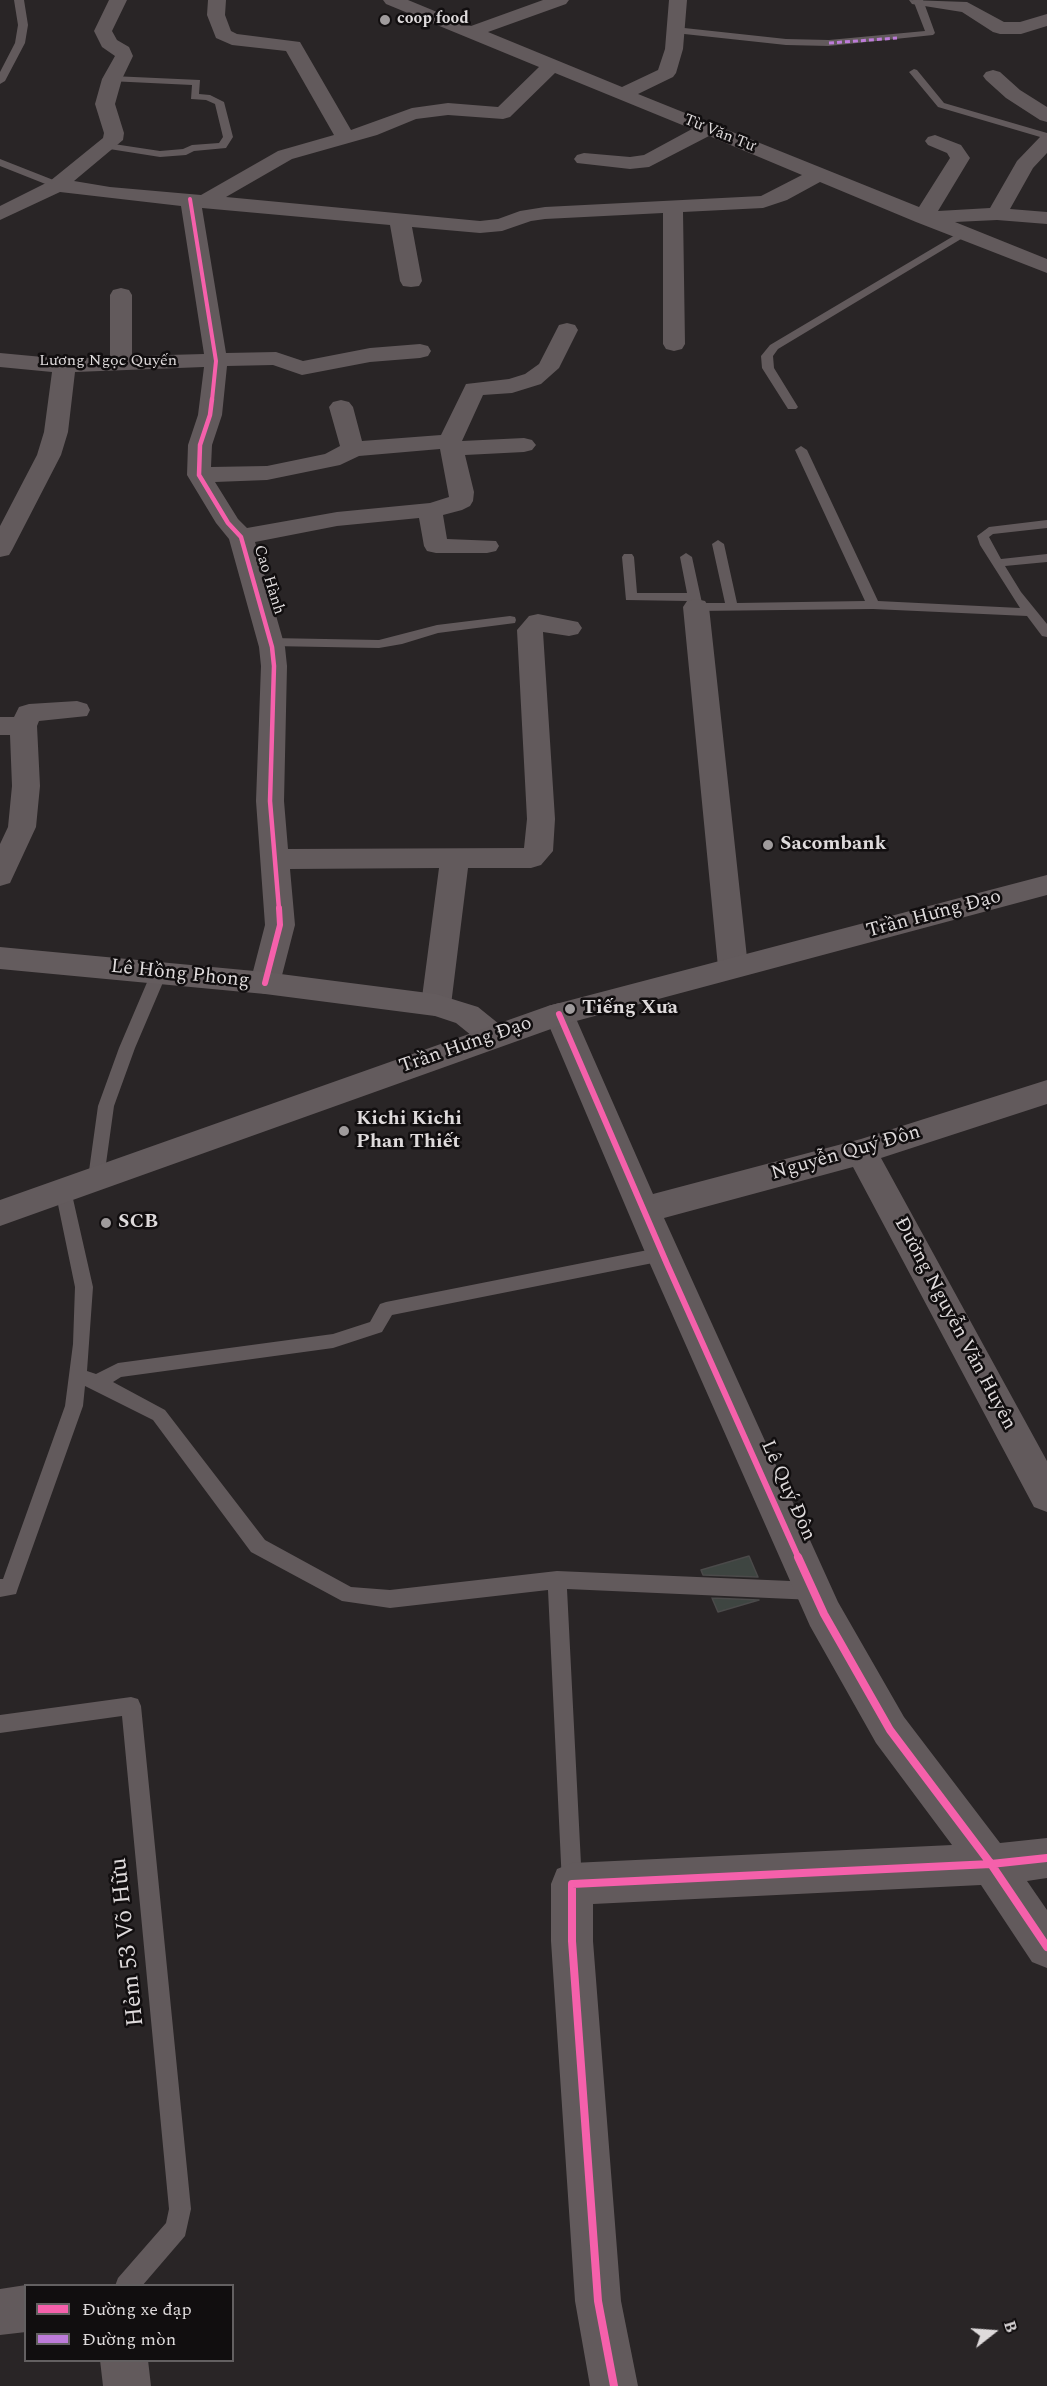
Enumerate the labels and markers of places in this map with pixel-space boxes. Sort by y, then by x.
place label: coop food [397,10,469,30]
marker: coop food [378,13,392,27]
place label: Sacombank [780,833,887,857]
marker: Sacombank [761,838,775,852]
place label: Tiếng Xưa [582,997,678,1021]
marker: Tiếng Xưa [563,1002,577,1016]
place label: Kichi Kichi Phan Thiết [356,1108,462,1155]
marker: Kichi Kichi Phan Thiết [337,1124,351,1138]
place label: SCB [118,1211,158,1235]
marker: SCB [99,1216,113,1230]

